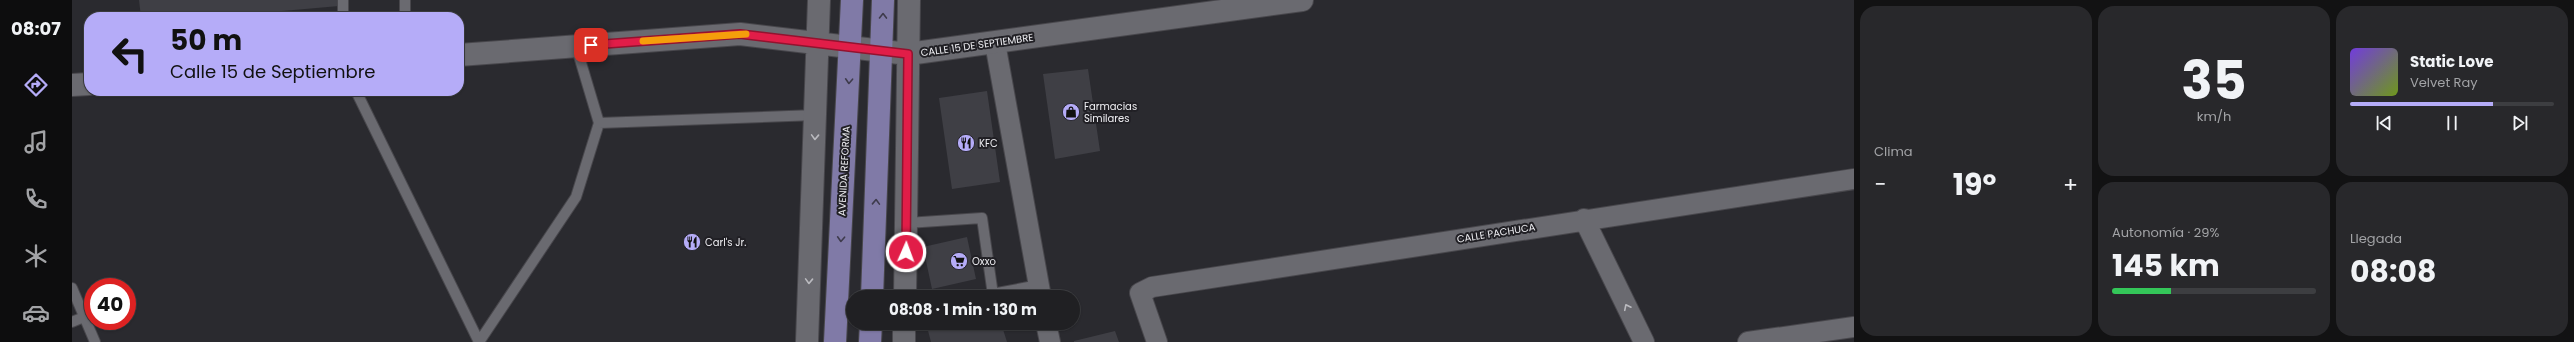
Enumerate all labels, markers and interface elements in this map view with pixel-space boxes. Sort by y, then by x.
one-way arrow [879,13,887,19]
text: 08:07 [11,16,61,41]
text: 50 m [170,21,242,60]
icon: left [104,28,156,80]
pin [574,28,608,62]
street label: CALLE 15 DE SEPTIEMBRE [920,30,1034,60]
icon: arrive [580,34,602,56]
text: 35 [2181,44,2247,117]
text: Static Love [2410,51,2494,72]
text: Calle 15 de Septiembre [170,59,376,84]
icon: directions [22,71,50,99]
text: Velvet Ray [2410,73,2478,92]
one-way arrow [845,78,853,84]
place label: Farmacias Similares [1084,99,1137,126]
shop icon: Farmacias Similares [1061,102,1081,122]
text: km/h [2197,107,2231,126]
icon: previous [2373,112,2395,134]
icon: pause [2441,112,2463,134]
icon: next [2509,112,2531,134]
street label: AVENIDA REFORMA [834,125,854,216]
icon: music [22,128,50,156]
restaurant icon: KFC [956,133,976,153]
one-way arrow [811,134,819,140]
place label: KFC [979,136,998,151]
text: Clima [1874,142,1913,161]
text: 19° [1953,163,1996,206]
text: − [1874,169,1886,200]
text: + [2063,169,2078,200]
icon: phone [22,185,50,213]
one-way arrow [871,199,880,205]
street label: CALLE PACHUCA [1456,219,1537,247]
text: Autonomía · 29% [2112,223,2219,242]
text: Llegada [2350,229,2402,248]
position arrow [885,231,927,273]
restaurant icon: Carl's Jr. [682,232,702,252]
place label: Carl's Jr. [705,235,746,250]
one-way arrow [836,236,845,242]
icon: climate [22,242,50,270]
text: 145 km [2112,244,2220,287]
text: 08:08 [2350,250,2437,293]
supermarket icon: Oxxo [949,251,969,271]
place label: Oxxo [972,254,996,269]
speed limit sign: 40 [84,278,136,330]
one-way arrow [805,278,813,284]
icon: car [22,299,50,327]
text: 08:08 · 1 min · 130 m [889,299,1037,320]
one-way arrow [1624,304,1632,311]

